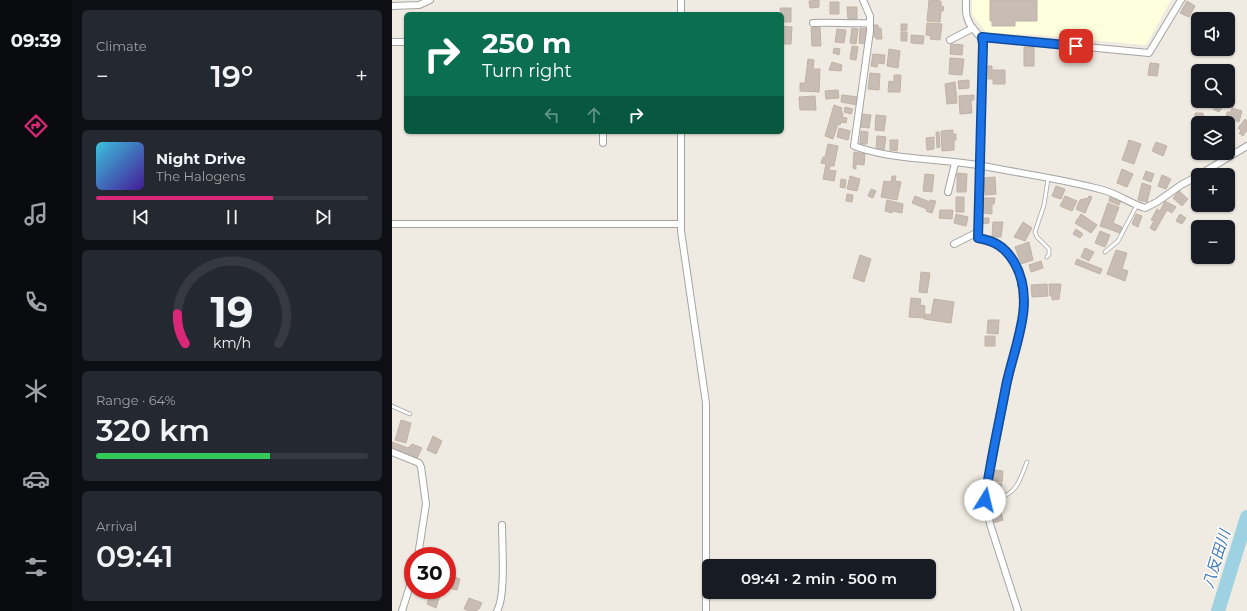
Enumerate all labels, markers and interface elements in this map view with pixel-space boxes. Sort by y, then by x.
map controls [1191,12,1235,264]
button: sound [1191,12,1235,56]
text: 250 m [482,26,572,60]
icon: right [416,28,468,80]
pin [1059,29,1093,63]
text: 09:39 [11,30,61,52]
icon: arrive [1065,35,1087,57]
text: Climate [96,38,147,54]
text: 19° [211,58,253,95]
text: Turn right [482,60,572,82]
text: − [96,63,109,90]
text: + [355,63,368,90]
button: search [1191,64,1235,108]
icon: left [541,104,563,126]
icon: ahead [583,104,605,126]
icon: right [625,104,647,126]
icon: directions [22,112,50,140]
button: layers [1191,116,1235,160]
text: Night Drive [156,149,246,168]
text: The Halogens [156,168,245,184]
button: + [1191,168,1235,212]
icon: music [22,200,50,228]
icon: previous [130,206,152,228]
icon: pause [221,206,243,228]
icon: next [312,206,334,228]
button: − [1191,220,1235,264]
text: 19 [211,286,253,336]
icon: phone [22,288,50,316]
text: km/h [213,333,251,351]
icon: climate [22,377,50,405]
text: Range · 64% [96,392,176,408]
text: 320 km [96,412,210,449]
icon: car [22,465,50,493]
position arrow [964,479,1006,521]
text: Arrival [96,518,137,534]
water label: 八反田川 [1198,526,1234,590]
text: 09:41 [96,538,173,575]
speed limit sign: 30 [404,547,456,599]
icon: filters [22,553,50,581]
text: 09:41 · 2 min · 500 m [741,569,897,588]

